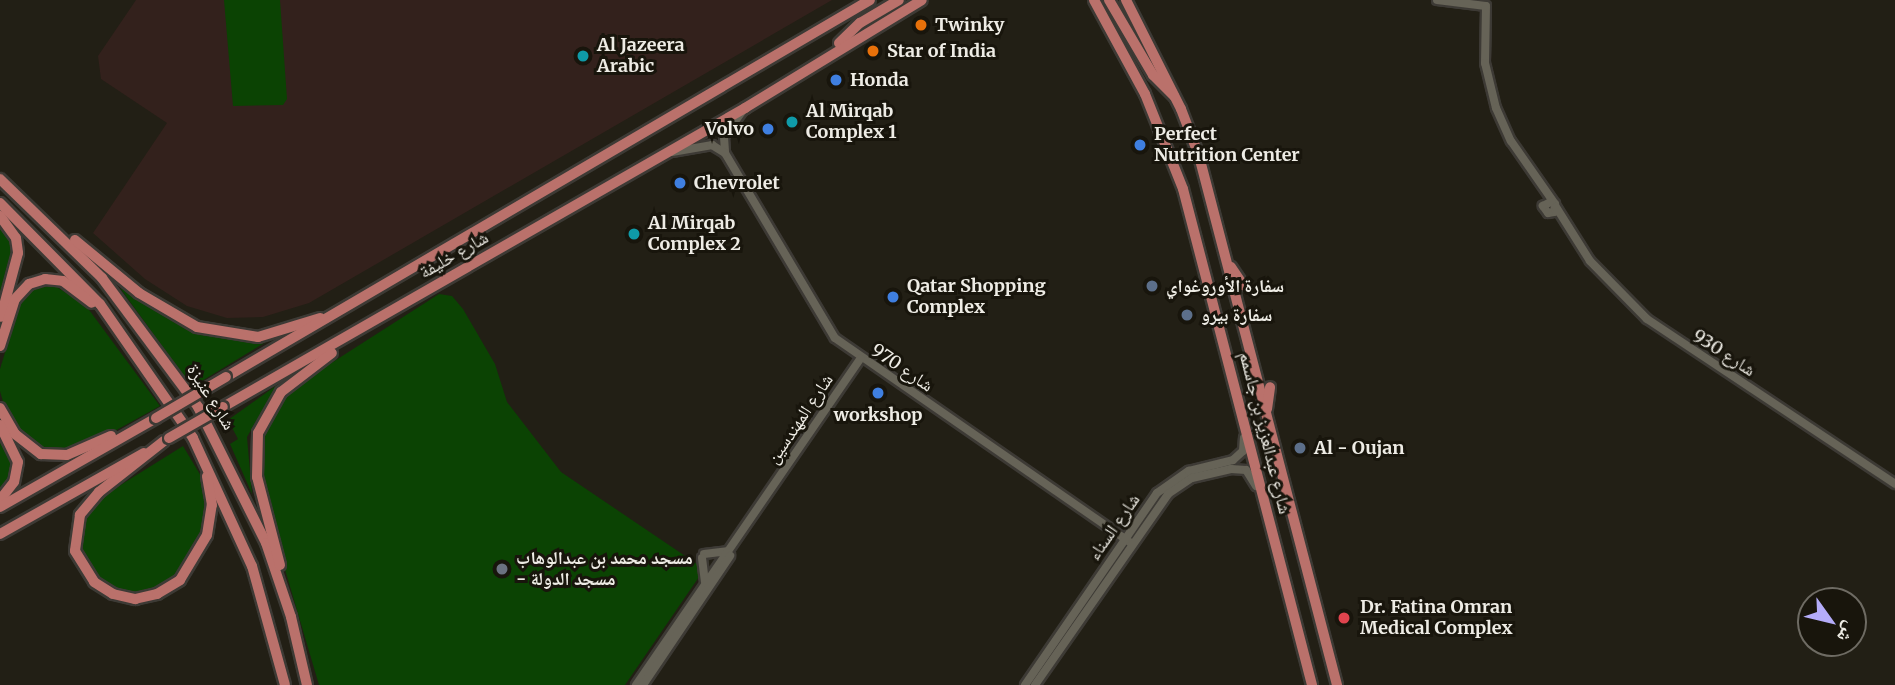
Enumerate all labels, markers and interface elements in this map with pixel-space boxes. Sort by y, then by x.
place label: Twinky [935,14,1005,36]
marker: Twinky [913,17,929,33]
place label: Al Jazeera Arabic [597,35,685,78]
place label: Star of India [887,40,996,62]
marker: Star of India [865,43,881,59]
marker: Al Jazeera Arabic [575,48,591,64]
place label: Honda [850,69,909,91]
marker: Honda [828,72,844,88]
place label: Al Mirqab Complex 1 [806,101,897,144]
marker: Al Mirqab Complex 1 [784,114,800,130]
place label: Volvo [705,118,754,140]
marker: Volvo [760,121,776,137]
place label: Perfect Nutrition Center [1154,124,1300,166]
marker: Perfect Nutrition Center [1132,137,1148,153]
place label: Chevrolet [694,172,780,194]
marker: Chevrolet [672,175,688,191]
place label: Al Mirqab Complex 2 [648,213,741,256]
marker: Al Mirqab Complex 2 [626,226,642,242]
street label: شارع خليفة [416,227,492,283]
place label: سفارة الأوروغواي [1166,275,1284,297]
place label: Qatar Shopping Complex [907,276,1046,318]
marker: سفارة الأوروغواي [1144,278,1160,294]
marker: Qatar Shopping Complex [885,289,901,305]
place label: سفارة بيرو [1201,304,1272,326]
marker: سفارة بيرو [1179,307,1195,323]
street label: شارع 930 [1689,325,1759,381]
street label: شارع 970 [867,339,937,397]
street label: شارع عبدالعزيز بن جاسمم [1234,350,1296,516]
street label: شارع عنيزة [182,360,240,434]
street label: شارع المهندسين [762,370,838,468]
marker: workshop [870,385,886,401]
place label: workshop [833,404,923,426]
place label: Al - Oujan [1314,437,1404,459]
marker: Al - Oujan [1292,440,1308,456]
street label: شارع السناء [1083,490,1145,564]
place label: مسجد محمد بن عبدالوهاب - مسجد الدولة [516,548,693,590]
marker: مسجد محمد بن عبدالوهاب - مسجد الدولة [494,561,510,577]
north arrow [1797,587,1867,657]
place label: Dr. Fatina Omran Medical Complex [1360,597,1513,640]
marker: Dr. Fatina Omran Medical Complex [1334,608,1354,628]
text: ش [1832,618,1863,648]

